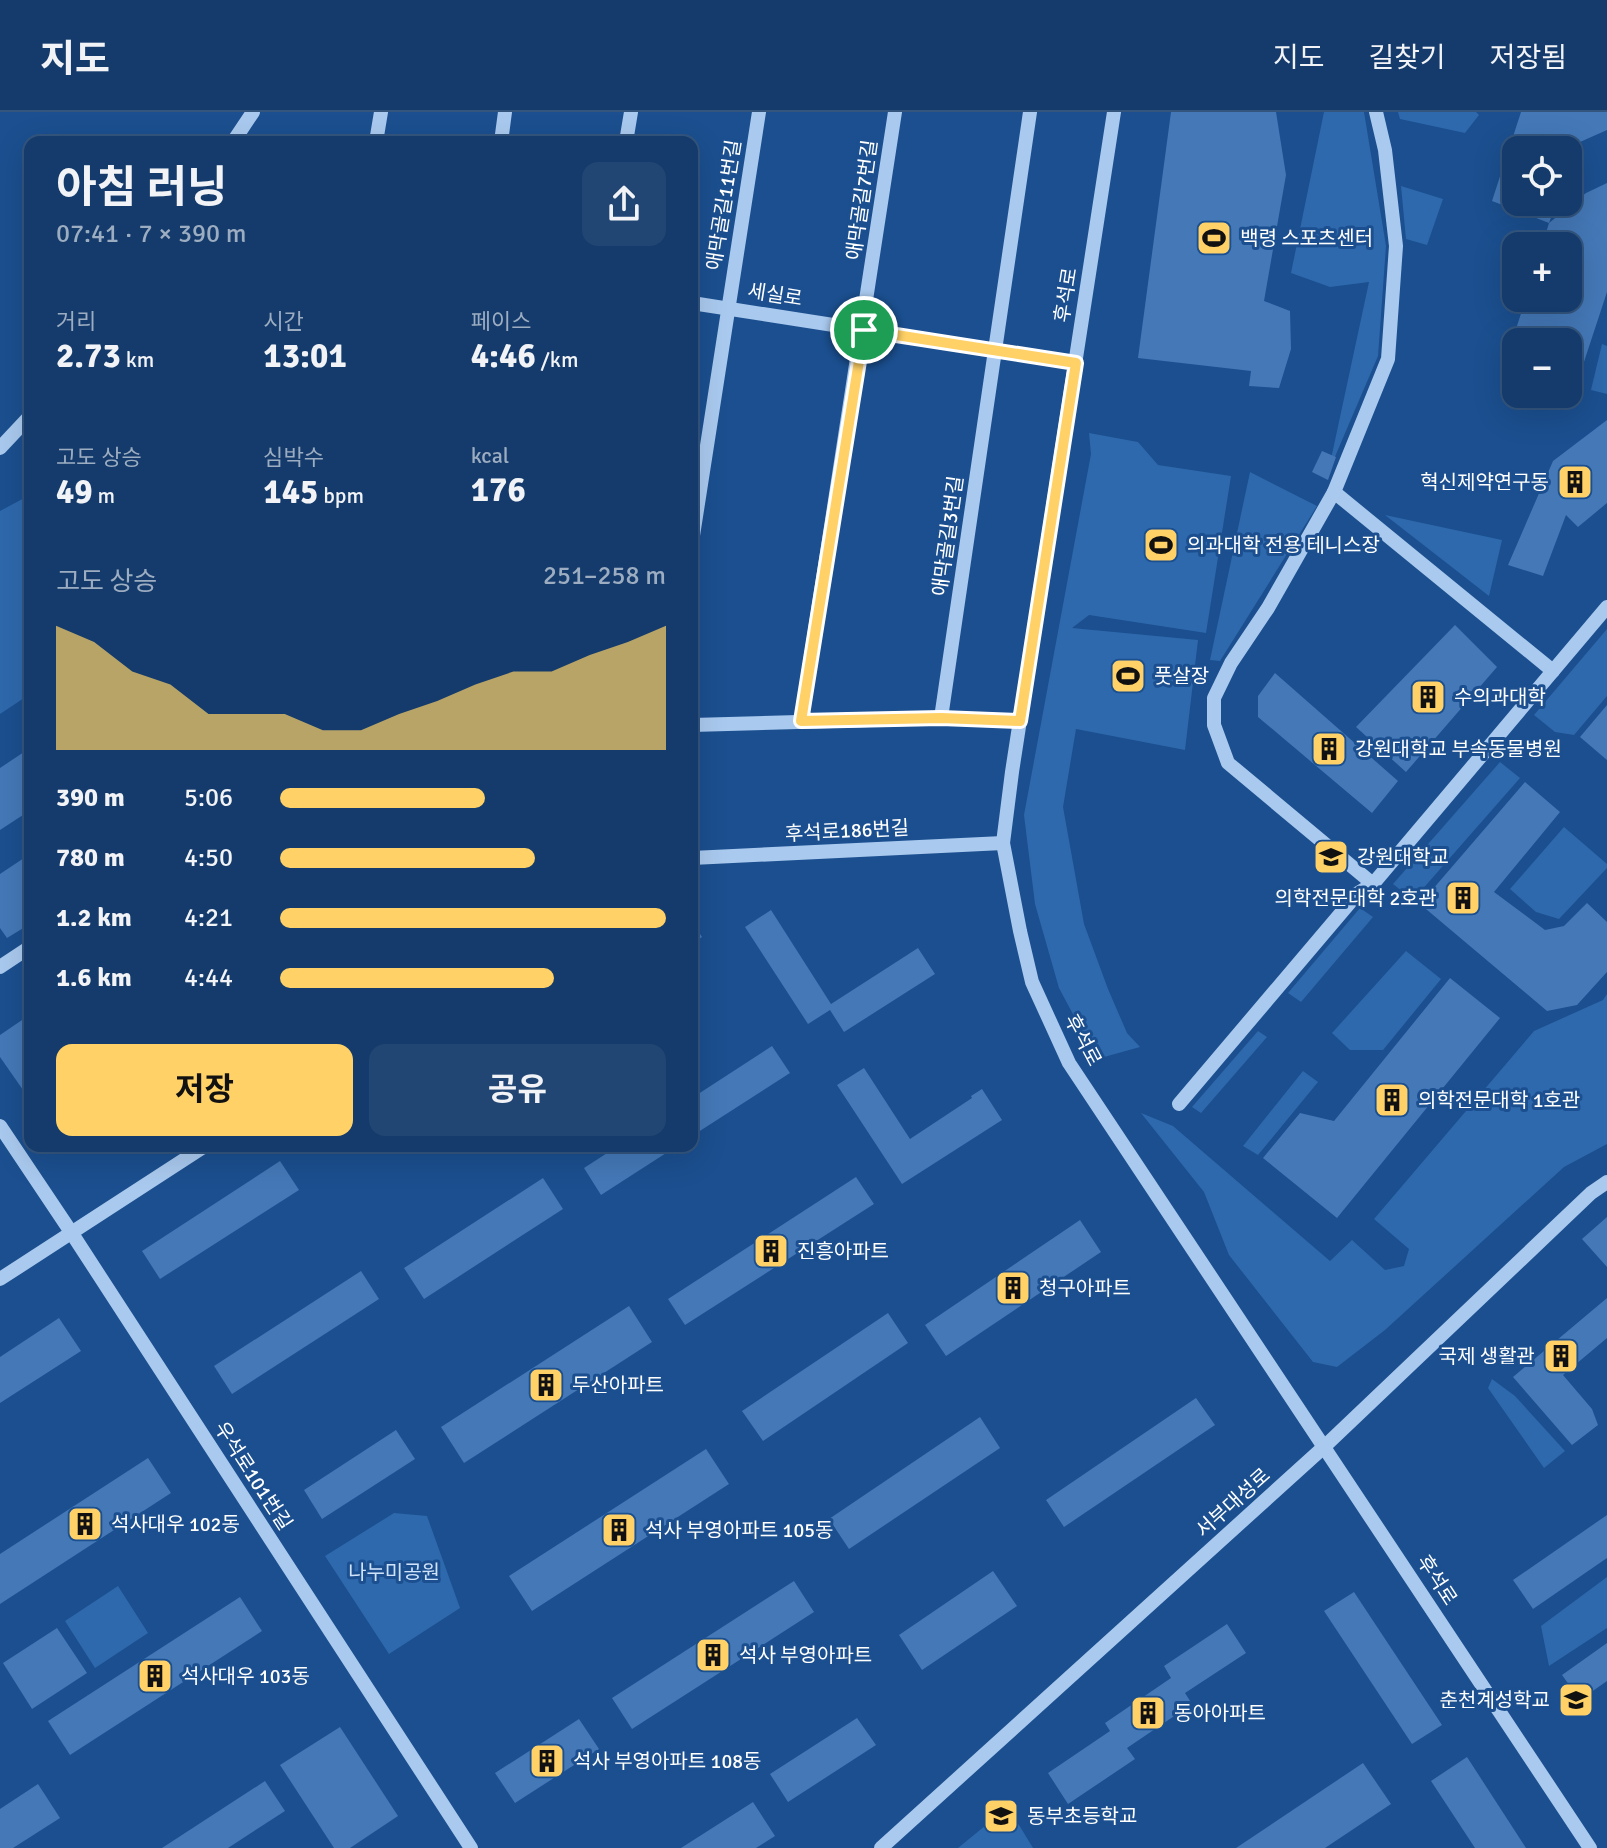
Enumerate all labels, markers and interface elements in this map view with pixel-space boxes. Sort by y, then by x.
text: 지도 [40,36,110,83]
text: 지도 [1273,41,1324,75]
text: 길찾기 [1368,41,1446,75]
text: 저장됨 [1490,41,1567,75]
map controls [1502,136,1582,408]
button: locate [1502,136,1582,216]
street label: 애막골길11번길 [701,138,747,272]
street label: 애막골길7번길 [841,138,883,262]
text: 아침 러닝 [56,161,228,215]
button: share [582,162,666,246]
text: 07:41 · 7 × 390 m [56,218,247,250]
sports icon: 백령 스포츠센터 [1195,219,1233,257]
place label: 백령 스포츠센터 [1240,226,1373,251]
button: + [1502,232,1582,312]
street label: 후석로 [1049,266,1083,324]
street label: 세실로 [746,278,804,312]
pin [830,296,898,364]
text: 거리 [56,308,96,335]
text: 시간 [263,308,304,335]
text: 페이스 [471,308,531,335]
icon: arrive [842,308,886,352]
button: − [1502,328,1582,408]
text: 2.73 [56,335,121,377]
text: 13:01 [263,335,347,377]
text: 4:46 [471,335,536,377]
text: km [121,346,154,373]
text: /km [536,346,578,373]
text: kcal [471,442,509,469]
text: 고도 상승 [56,444,142,471]
text: 심박수 [263,444,324,471]
building icon: 혁신제약연구동 [1556,463,1594,501]
text: 176 [471,469,526,511]
place label: 혁신제약연구동 [1420,470,1549,495]
text: 49 [56,471,93,513]
text: 145 [263,471,318,513]
street label: 애막골길3번길 [927,474,969,598]
text: m [93,482,115,509]
text: bpm [318,482,364,509]
sports icon: 의과대학 전용 테니스장 [1142,526,1180,564]
place label: 의과대학 전용 테니스장 [1187,533,1380,558]
text: 251–258 m [543,560,666,592]
text: 고도 상승 [56,566,157,598]
sports icon: 풋살장 [1109,657,1147,695]
place label: 풋살장 [1154,664,1209,689]
building icon: 수의과대학 [1409,678,1447,716]
place label: 수의과대학 [1454,685,1546,710]
building icon: 강원대학교 부속동물병원 [1310,730,1348,768]
place label: 강원대학교 부속동물병원 [1355,737,1562,762]
text: 390 m [56,782,125,814]
text: 5:06 [184,782,233,814]
street label: 후석로186번길 [784,815,910,847]
school or university icon: 강원대학교 [1312,838,1350,876]
text: 780 m [56,842,125,874]
text: 4:50 [184,842,233,874]
place label: 강원대학교 [1357,845,1449,870]
building icon: 의학전문대학 2호관 [1444,879,1482,917]
place label: 의학전문대학 2호관 [1275,886,1437,911]
text: 1.2 km [56,902,132,934]
text: 4:21 [184,902,233,934]
text: 1.6 km [56,962,132,994]
text: 4:44 [184,962,233,994]
street label: 후석로 [1059,1010,1107,1070]
button: 저장 [56,1044,353,1136]
button: 공유 [369,1044,666,1136]
building icon: 의학전문대학 1호관 [1373,1081,1411,1119]
place label: 의학전문대학 1호관 [1418,1088,1580,1113]
building icon: 진흥아파트 [752,1232,790,1270]
place label: 진흥아파트 [797,1239,889,1264]
building icon: 청구아파트 [994,1269,1032,1307]
place label: 청구아파트 [1039,1276,1131,1301]
building icon: 국제 생활관 [1542,1337,1580,1375]
place label: 국제 생활관 [1439,1344,1535,1369]
building icon: 두산아파트 [527,1366,565,1404]
place label: 두산아파트 [572,1373,664,1398]
street label: 우석로101번길 [209,1417,297,1535]
street label: 서부대성로 [1190,1463,1276,1543]
building icon: 석사대우 102동 [66,1505,104,1543]
building icon: 석사 부영아파트 105동 [600,1511,638,1549]
place label: 석사대우 102동 [111,1512,240,1537]
place label: 석사 부영아파트 105동 [645,1518,833,1543]
street label: 후석로 [1411,1550,1463,1610]
park label: 나누미공원 [348,1560,440,1585]
building icon: 석사 부영아파트 [694,1636,732,1674]
place label: 석사 부영아파트 [739,1643,872,1668]
building icon: 석사대우 103동 [136,1657,174,1695]
place label: 석사대우 103동 [181,1664,310,1689]
school or university icon: 춘천계성학교 [1557,1681,1595,1719]
place label: 춘천계성학교 [1440,1688,1550,1713]
building icon: 동아아파트 [1129,1694,1167,1732]
place label: 동아아파트 [1174,1701,1266,1726]
building icon: 석사 부영아파트 108동 [528,1742,566,1780]
place label: 석사 부영아파트 108동 [573,1749,761,1774]
school or university icon: 동부초등학교 [982,1797,1020,1835]
place label: 동부초등학교 [1027,1804,1137,1829]

